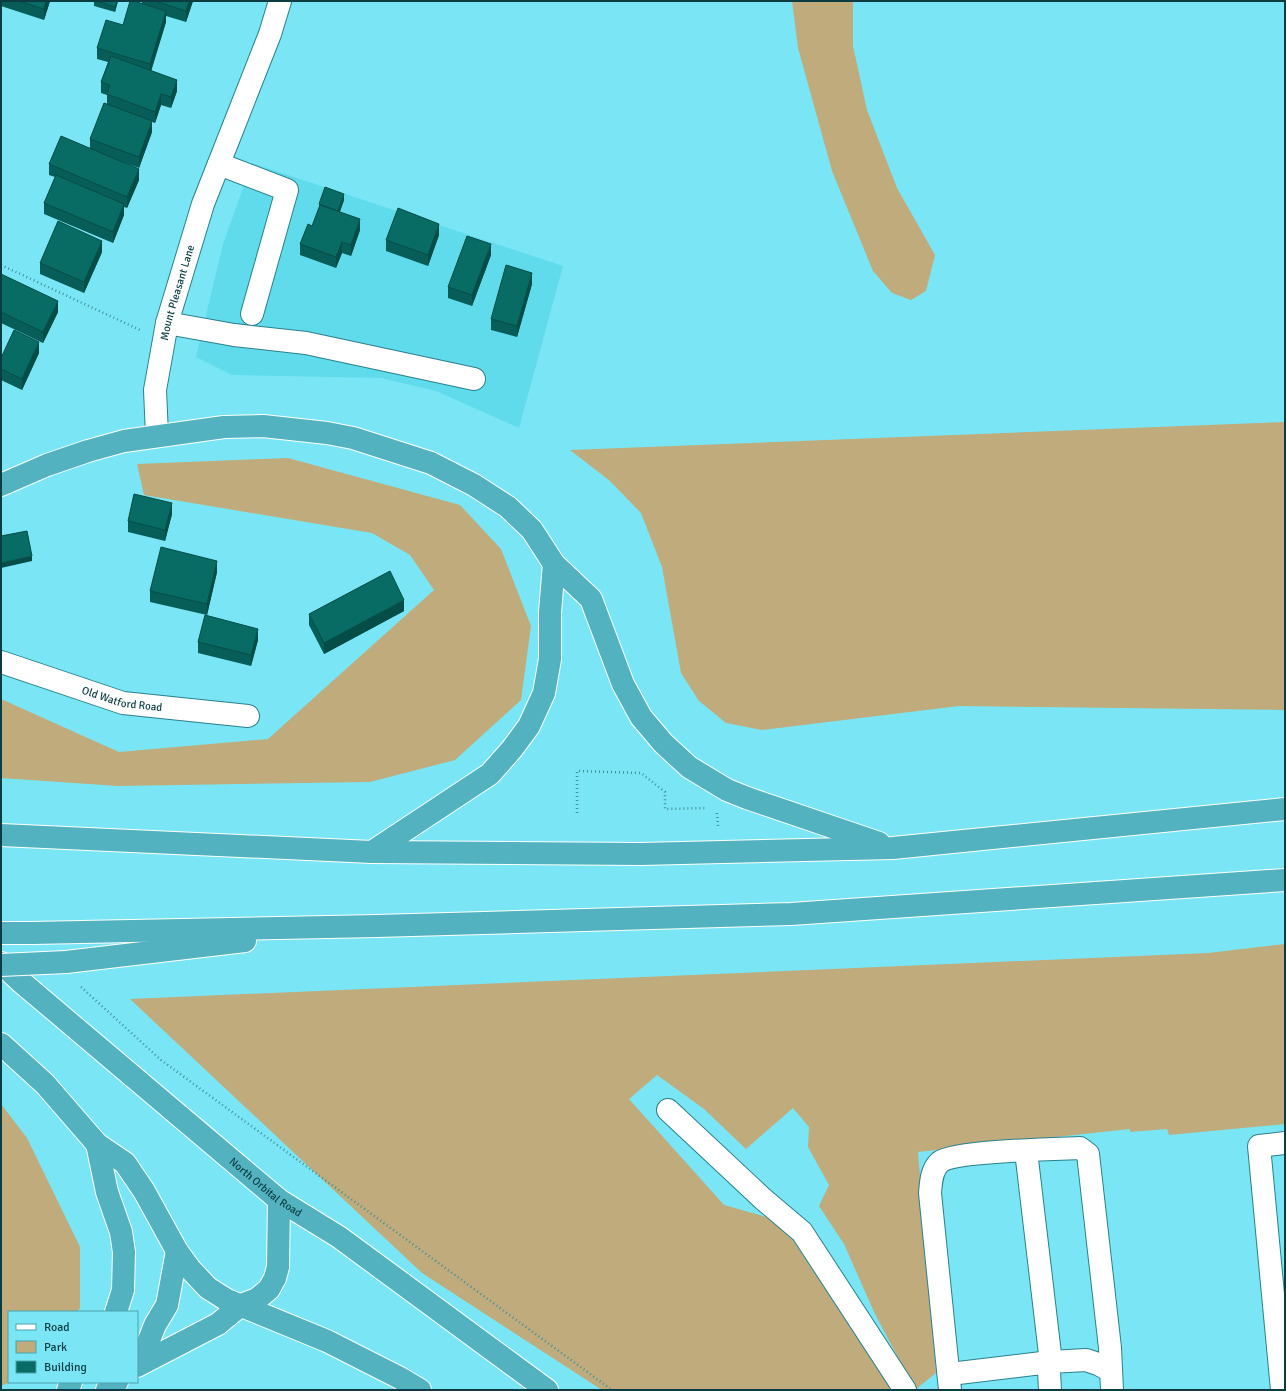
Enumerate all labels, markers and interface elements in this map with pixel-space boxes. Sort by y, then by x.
street label: Mount Pleasant Lane [158,243,197,342]
street label: Old Watford Road [80,684,163,714]
street label: North Orbital Road [227,1155,304,1220]
legend [8,1311,138,1383]
text: Road [44,1320,70,1335]
text: Park [44,1340,67,1355]
text: Building [44,1360,87,1375]

